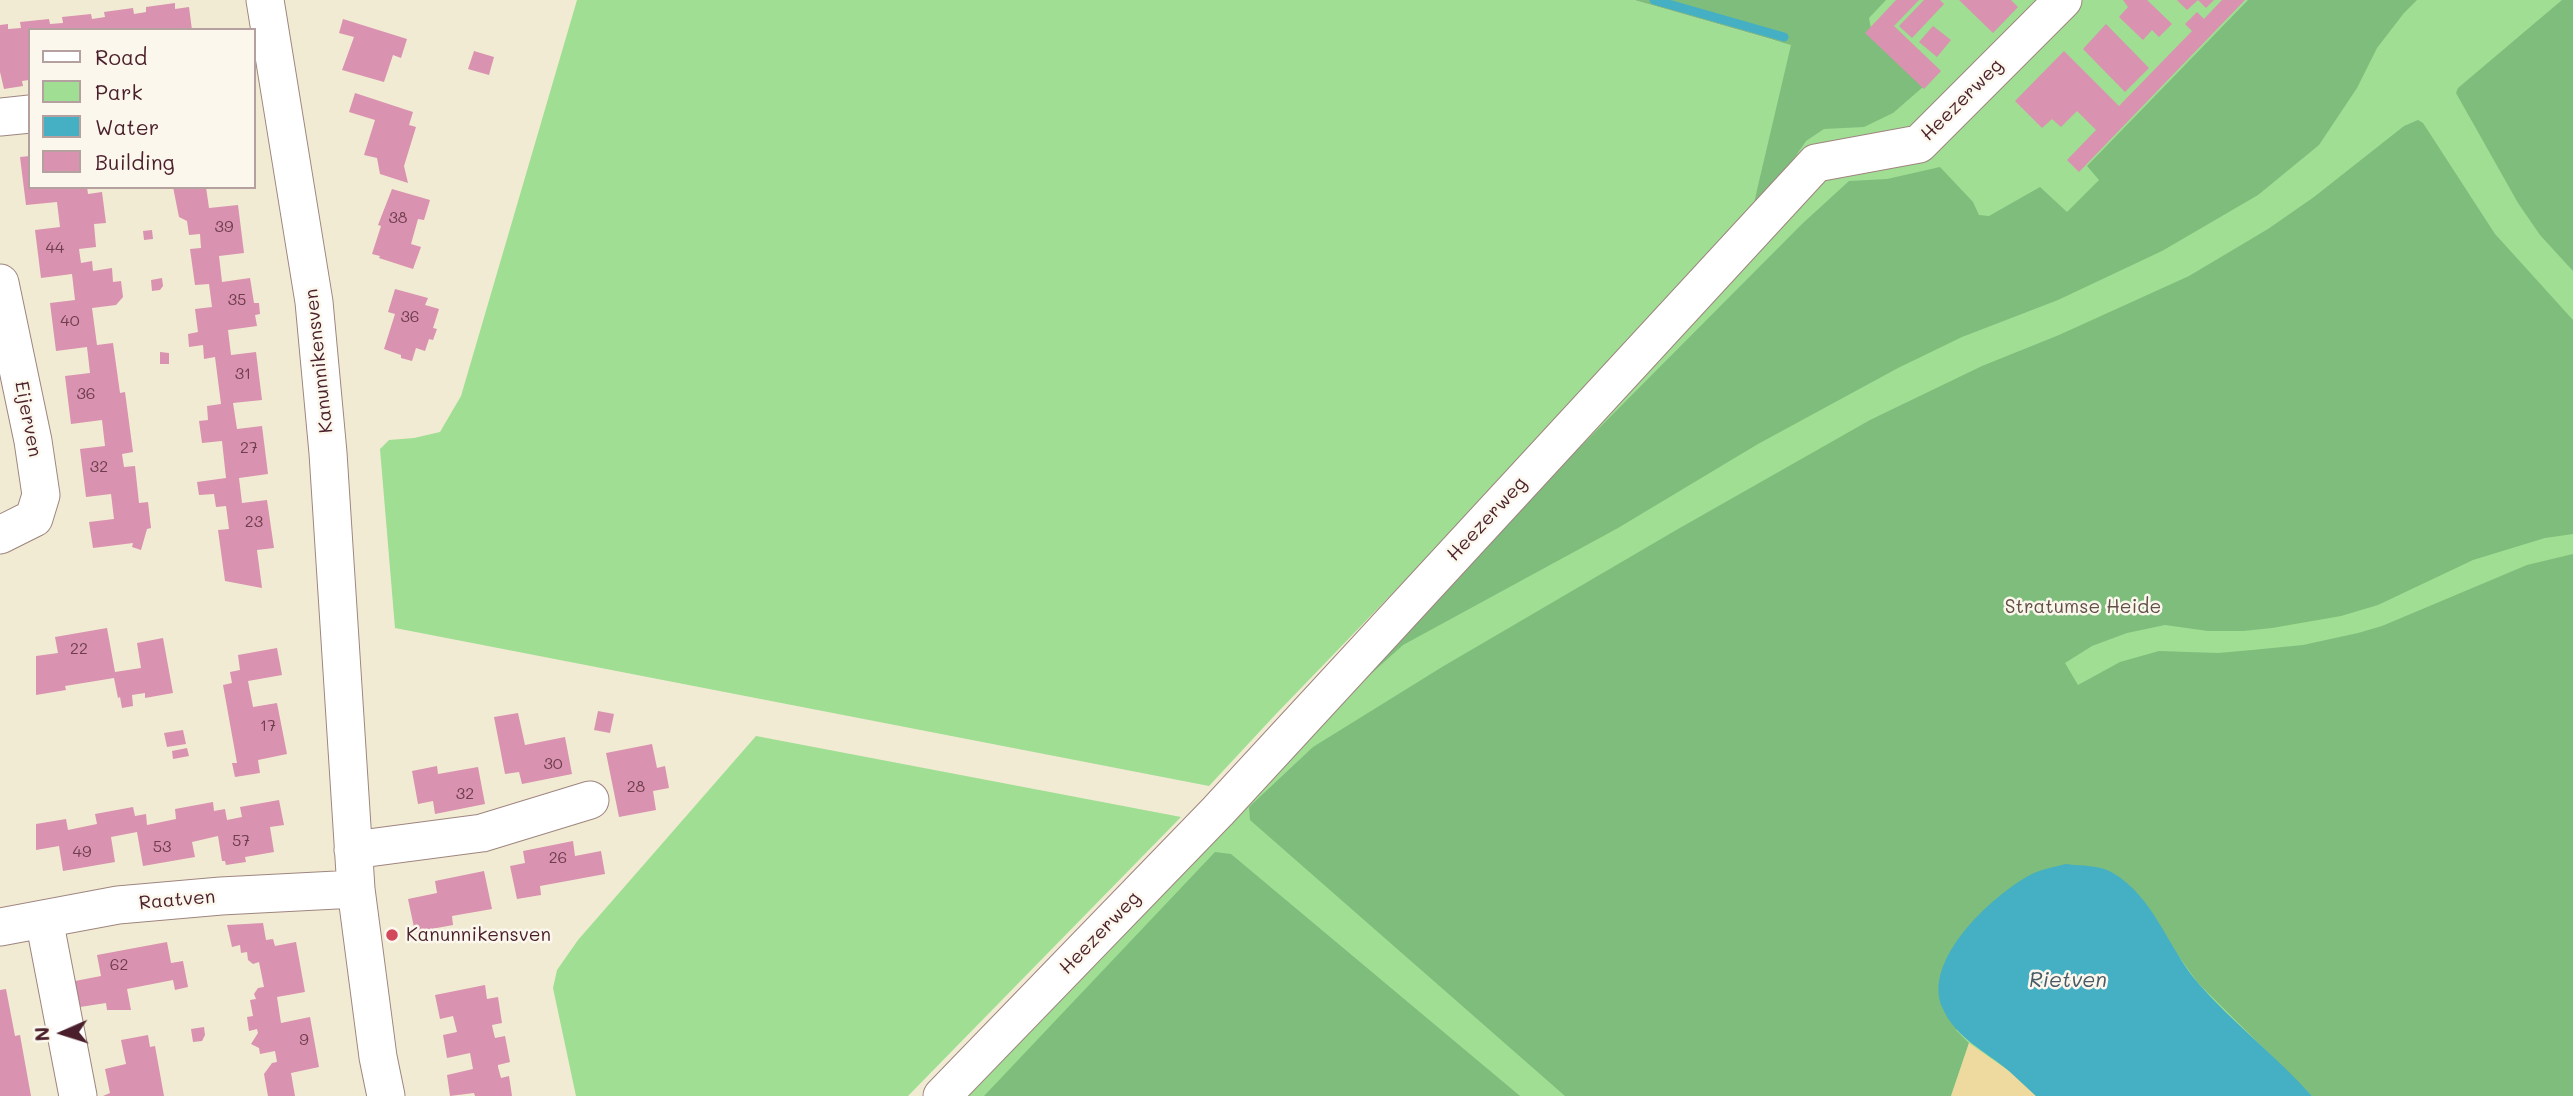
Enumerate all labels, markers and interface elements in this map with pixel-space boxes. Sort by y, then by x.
legend [28,28,256,189]
text: Road [95,43,147,70]
street label: Heezerweg [1916,54,2008,146]
text: Park [95,78,143,105]
text: Water [95,113,159,140]
text: Building [95,148,175,175]
house number: 38 [388,208,408,228]
house number: 39 [215,217,233,237]
house number: 44 [46,238,64,258]
street label: Kanunnikensven [300,288,338,434]
house number: 35 [228,290,246,310]
house number: 36 [400,307,420,327]
house number: 40 [60,311,80,331]
house number: 31 [235,364,251,384]
street label: Eijerven [9,379,47,459]
house number: 36 [76,384,96,404]
house number: 27 [240,438,258,458]
house number: 32 [90,457,108,477]
street label: Heezerweg [1442,472,1532,566]
house number: 23 [245,512,263,532]
park label: Stratumse Heide [2005,596,2161,618]
house number: 22 [70,639,88,659]
house number: 17 [260,716,276,736]
house number: 30 [543,754,563,774]
house number: 28 [627,777,645,797]
house number: 32 [456,784,474,804]
house number: 57 [232,831,250,851]
house number: 53 [153,837,171,857]
house number: 49 [73,842,91,862]
house number: 26 [549,848,567,868]
street label: Raatven [138,885,216,915]
street label: Heezerweg [1055,887,1145,979]
place label: Kanunnikensven [406,924,551,946]
marker: Kanunnikensven [384,927,400,943]
house number: 62 [110,955,128,975]
water label: Rietven [2029,968,2107,994]
north arrow [28,998,98,1068]
text: N [29,1026,54,1042]
house number: 9 [299,1030,309,1050]

